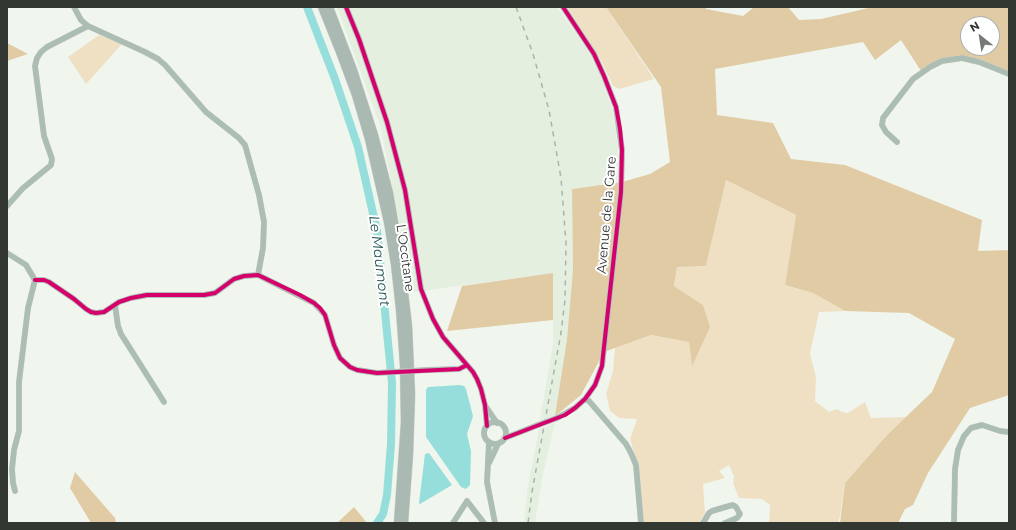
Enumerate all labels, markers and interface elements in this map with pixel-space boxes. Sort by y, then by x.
north arrow [960,16,1000,56]
text: N [967,18,982,35]
street label: Avenue de la Gare [594,156,620,274]
water label: Le Maumont [365,215,393,307]
street label: L'Occitane [393,223,417,293]

